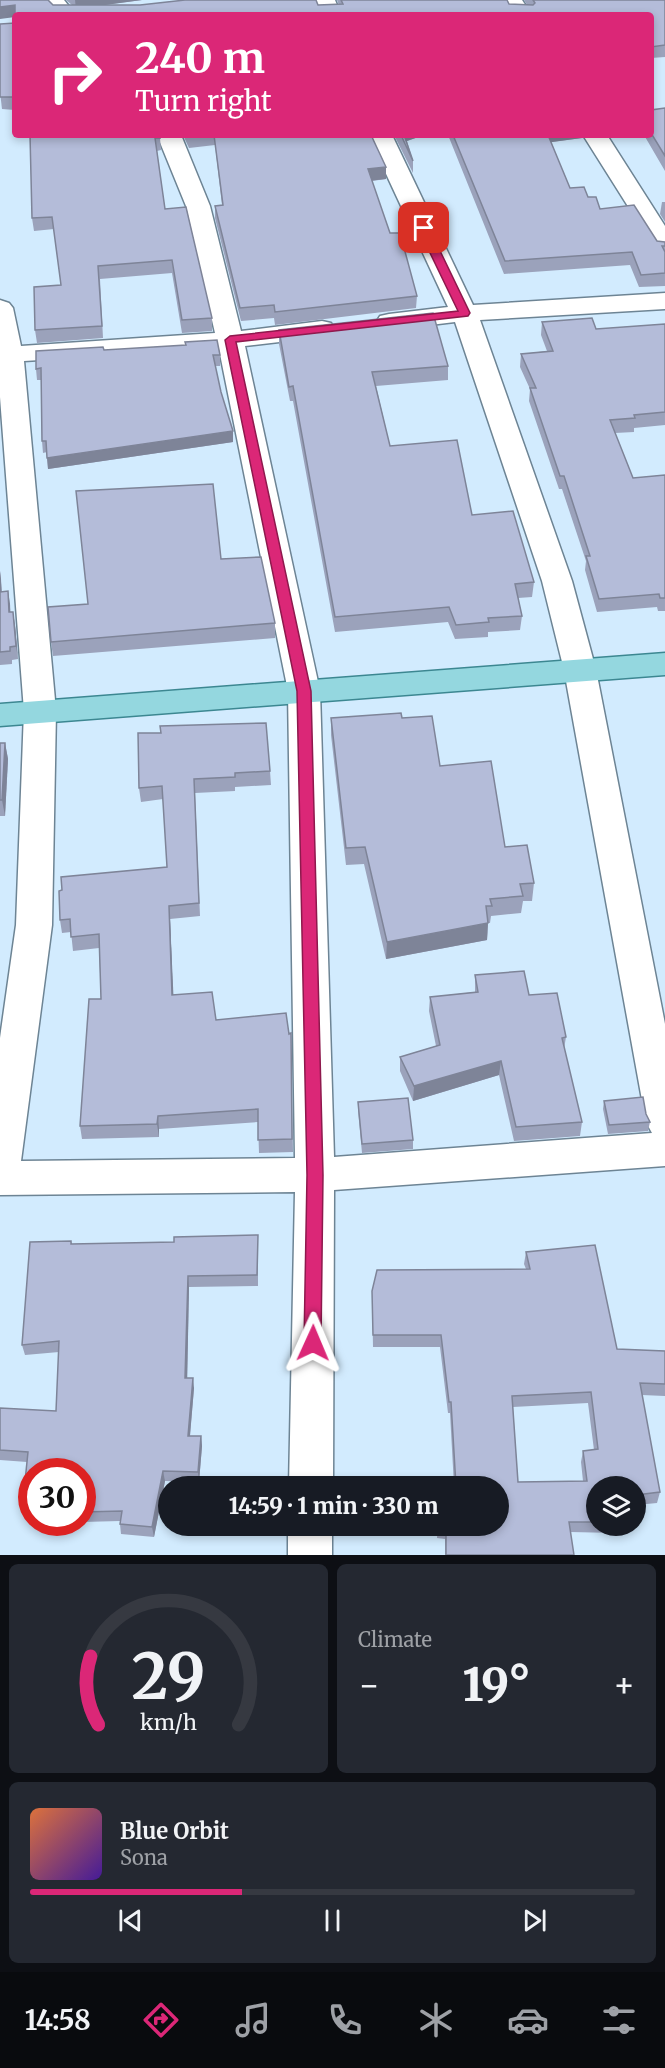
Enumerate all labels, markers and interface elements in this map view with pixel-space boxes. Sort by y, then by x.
text: 240 m [135,32,265,84]
icon: right [36,36,114,114]
text: Turn right [135,84,272,118]
pin [398,202,449,253]
icon: arrive [407,211,440,244]
position arrow [281,1311,345,1375]
speed limit sign: 30 [18,1458,96,1536]
map controls [586,1476,646,1536]
button: layers [586,1476,646,1536]
text: 14:59 · 1 min · 330 m [229,1492,438,1520]
text: Climate [358,1627,432,1652]
text: 29 [131,1638,206,1716]
text: 19° [462,1657,531,1713]
text: − [358,1665,380,1706]
text: + [613,1665,635,1706]
text: km/h [140,1710,197,1737]
text: Blue Orbit [120,1817,229,1845]
text: Sona [120,1845,168,1870]
icon: previous [114,1904,147,1937]
icon: pause [316,1904,349,1937]
icon: next [518,1904,551,1937]
icon: directions [140,1999,182,2041]
icon: music [232,1999,274,2041]
icon: phone [324,1999,366,2041]
icon: climate [415,1999,457,2041]
icon: car [507,1999,549,2041]
icon: filters [598,1999,640,2041]
text: 14:58 [25,2003,91,2037]

